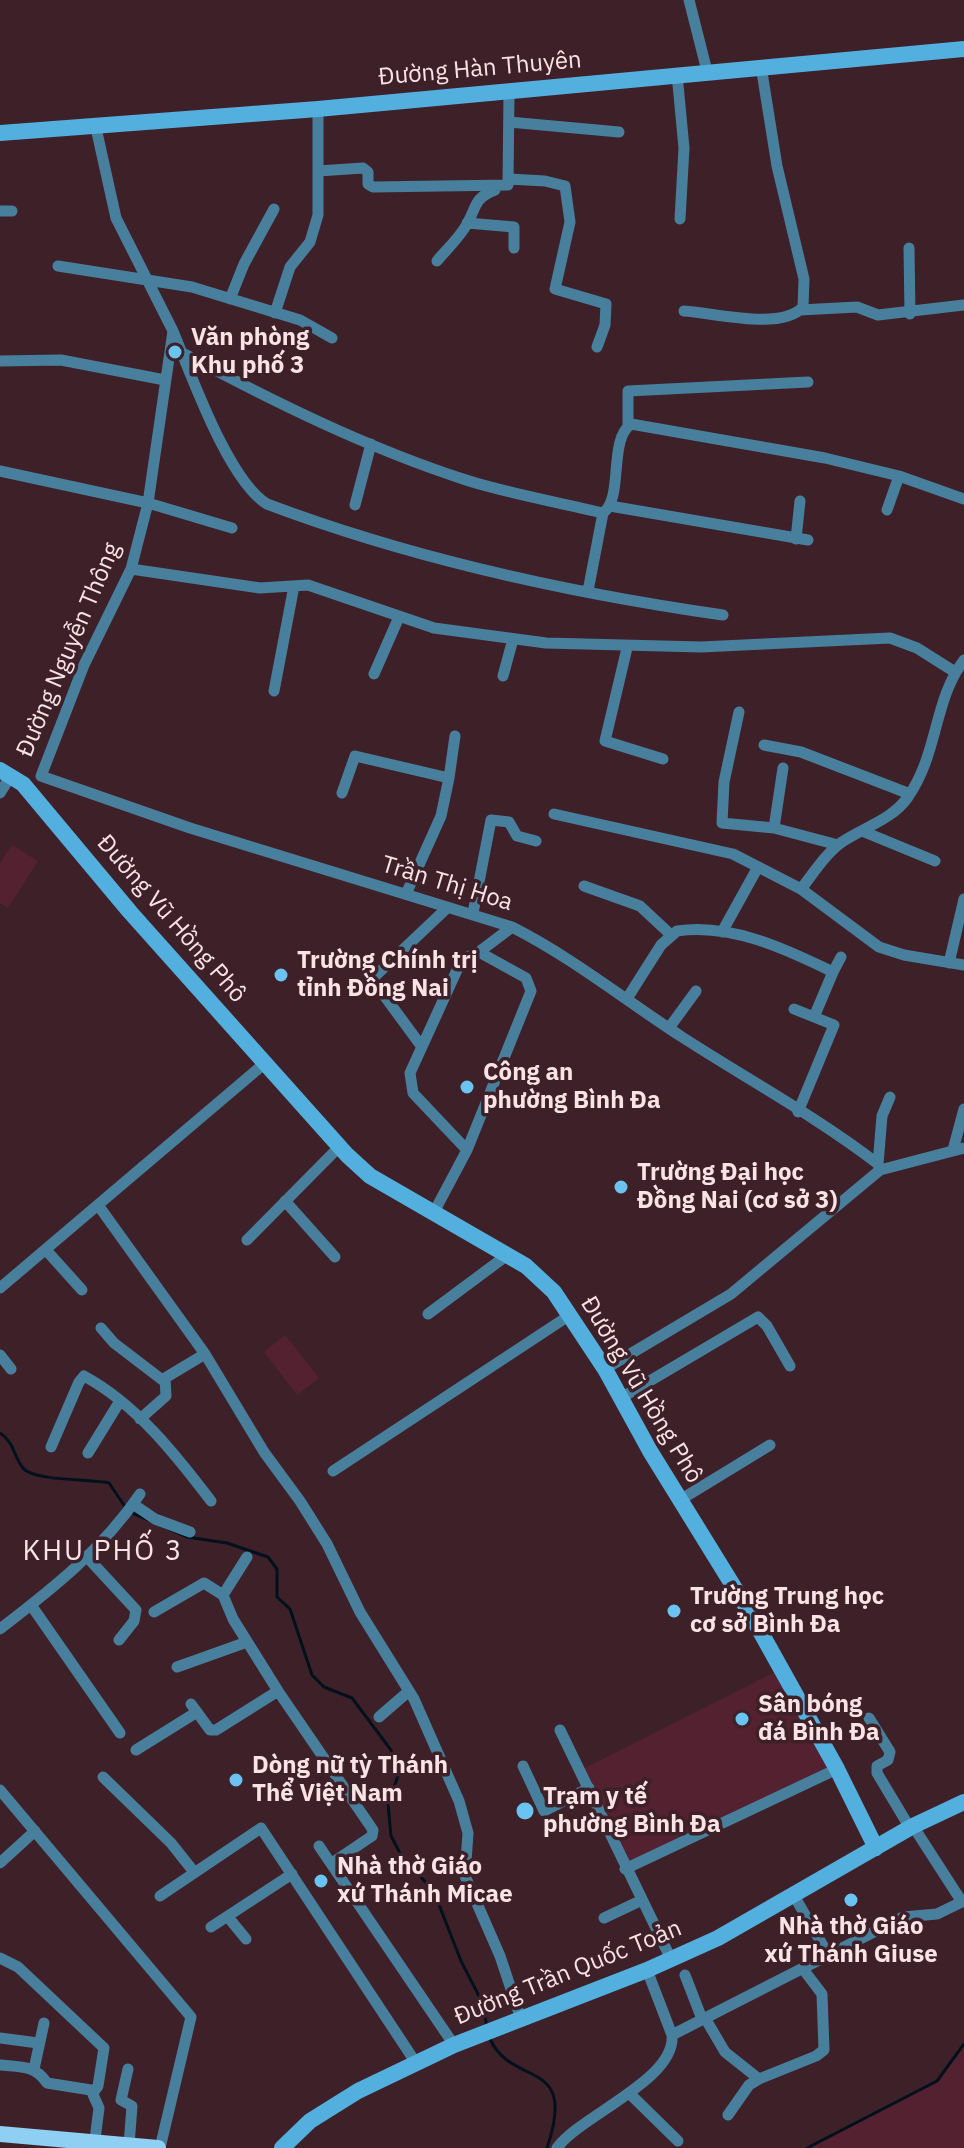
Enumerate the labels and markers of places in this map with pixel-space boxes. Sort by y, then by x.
place label: Văn phòng Khu phố 3 [191,324,309,380]
marker: Văn phòng Khu phố 3 [166,343,184,361]
place label: Trường Chính trị tỉnh Đồng Nai [297,947,478,1003]
marker: Trường Chính trị tỉnh Đồng Nai [272,966,290,984]
place label: Công an phường Bình Đa [483,1059,661,1115]
marker: Công an phường Bình Đa [458,1078,476,1096]
place label: Trường Đại học Đồng Nai (cơ sở 3) [637,1159,838,1215]
marker: Trường Đại học Đồng Nai (cơ sở 3) [612,1178,630,1196]
place label: Trường Trung học cơ sở Bình Đa [690,1583,884,1639]
marker: Trường Trung học cơ sở Bình Đa [665,1602,683,1620]
place label: Sân bóng đá Bình Đa [758,1691,880,1747]
marker: Sân bóng đá Bình Đa [733,1710,751,1728]
place label: Dòng nữ tỳ Thánh Thể Việt Nam [252,1752,448,1808]
marker: Dòng nữ tỳ Thánh Thể Việt Nam [227,1771,245,1789]
place label: Trạm y tế phường Bình Đa [543,1783,721,1839]
marker: Trạm y tế phường Bình Đa [514,1800,536,1822]
place label: Nhà thờ Giáo xứ Thánh Micae [337,1853,513,1909]
marker: Nhà thờ Giáo xứ Thánh Micae [312,1872,330,1890]
marker: Nhà thờ Giáo xứ Thánh Giuse [842,1891,860,1909]
place label: Nhà thờ Giáo xứ Thánh Giuse [764,1913,938,1969]

